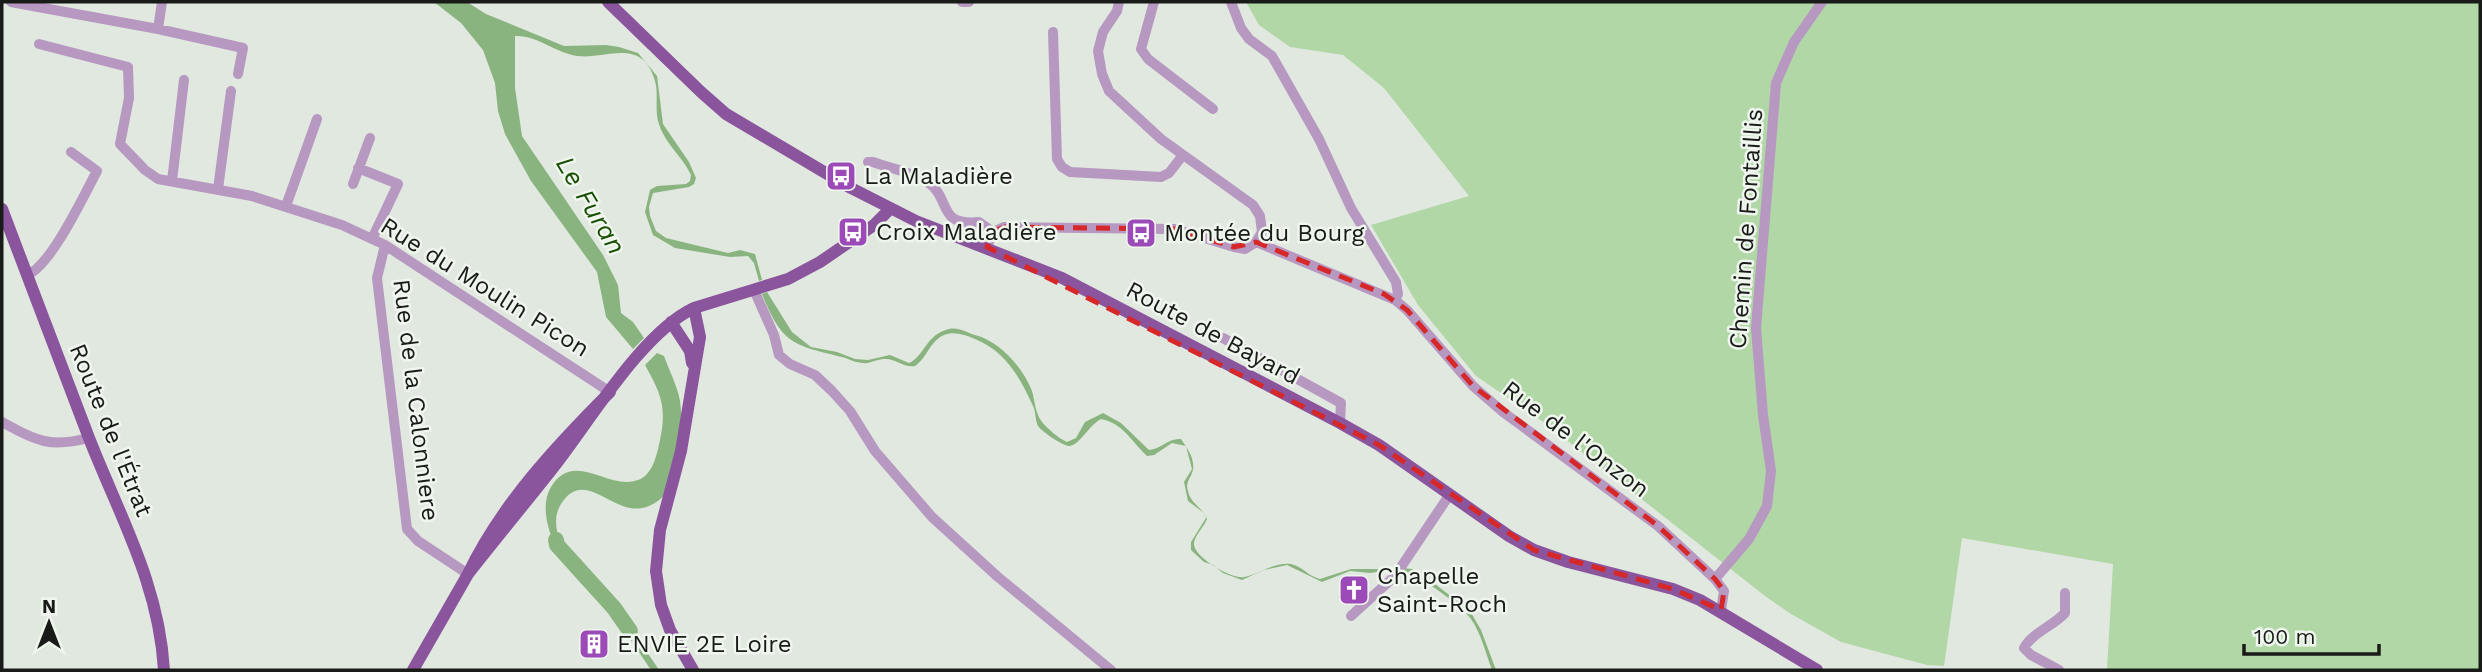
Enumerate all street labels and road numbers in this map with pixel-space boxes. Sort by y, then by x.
street label: Chemin de Fontaillis [1724,108,1768,350]
street label: Rue du Moulin Picon [376,211,594,363]
street label: Route de Bayard [1121,275,1305,391]
street label: Rue de la Calonniere [387,278,445,522]
street label: Route de l'Étrat [64,340,158,520]
street label: Rue de l'Onzon [1497,375,1655,503]

